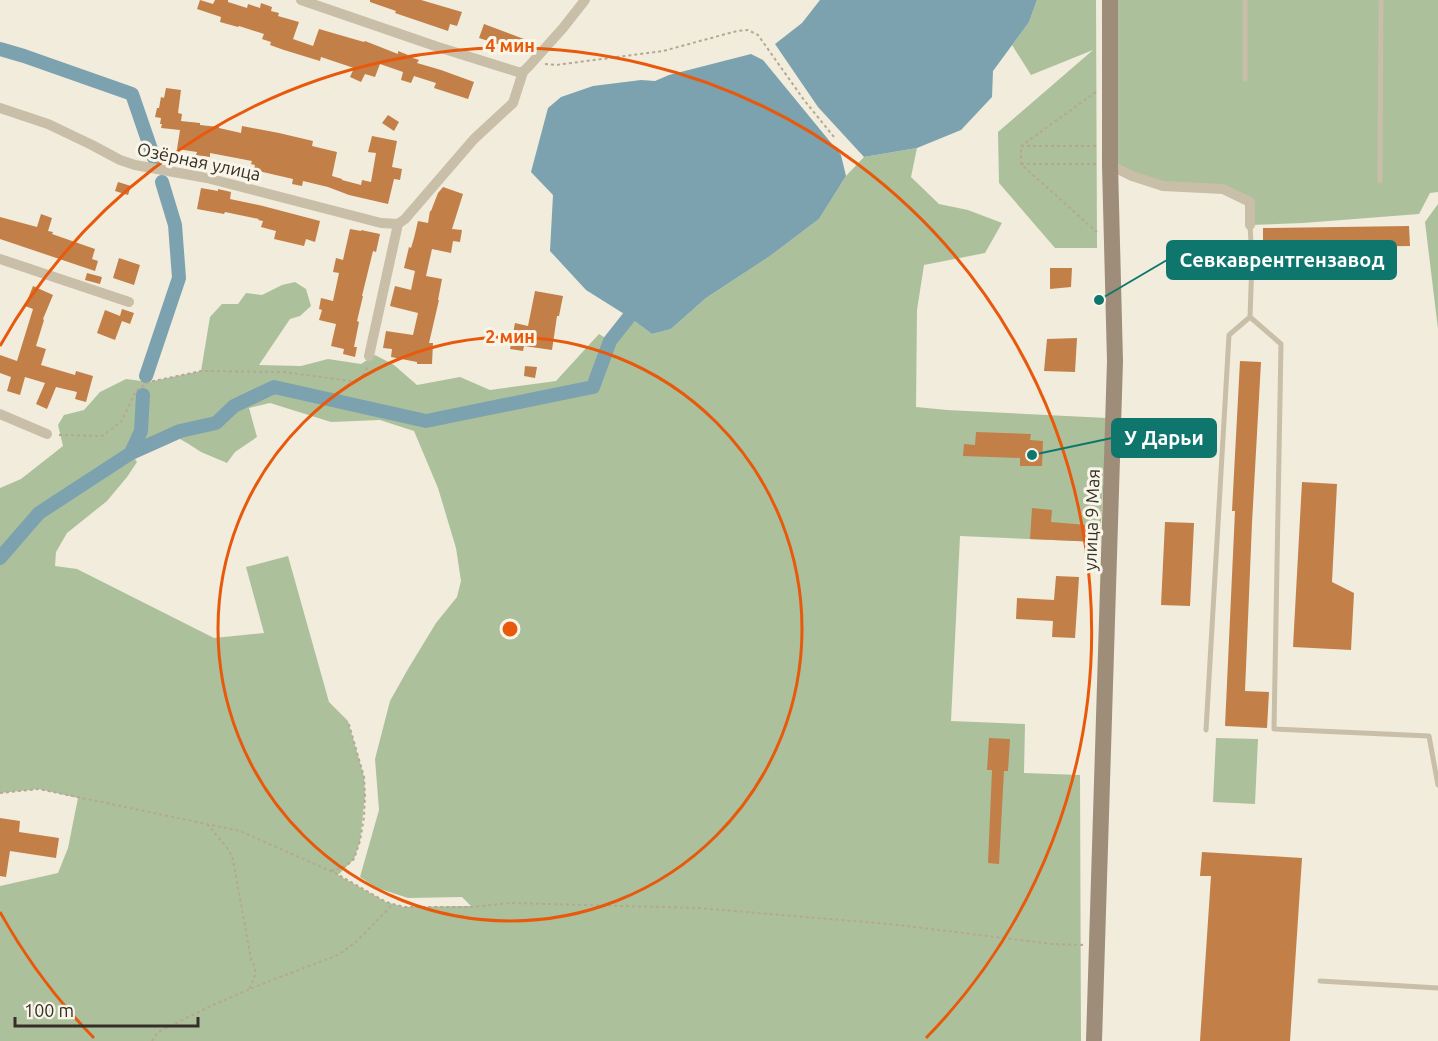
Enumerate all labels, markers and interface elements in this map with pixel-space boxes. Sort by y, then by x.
text: 4 мин [485,35,535,55]
street label: Озёрная улица [135,138,263,184]
callout: Севкаврентгензавод [1167,241,1396,279]
text: Севкаврентгензавод [1180,248,1385,271]
text: 2 мин [485,326,535,346]
callout: У Дарьи [1112,419,1216,457]
text: У Дарьи [1124,426,1204,449]
street label: улица 9 Мая [1079,469,1103,571]
centre of rings [500,619,520,639]
scale bar [15,990,198,1028]
text: 100 m [24,1000,74,1020]

